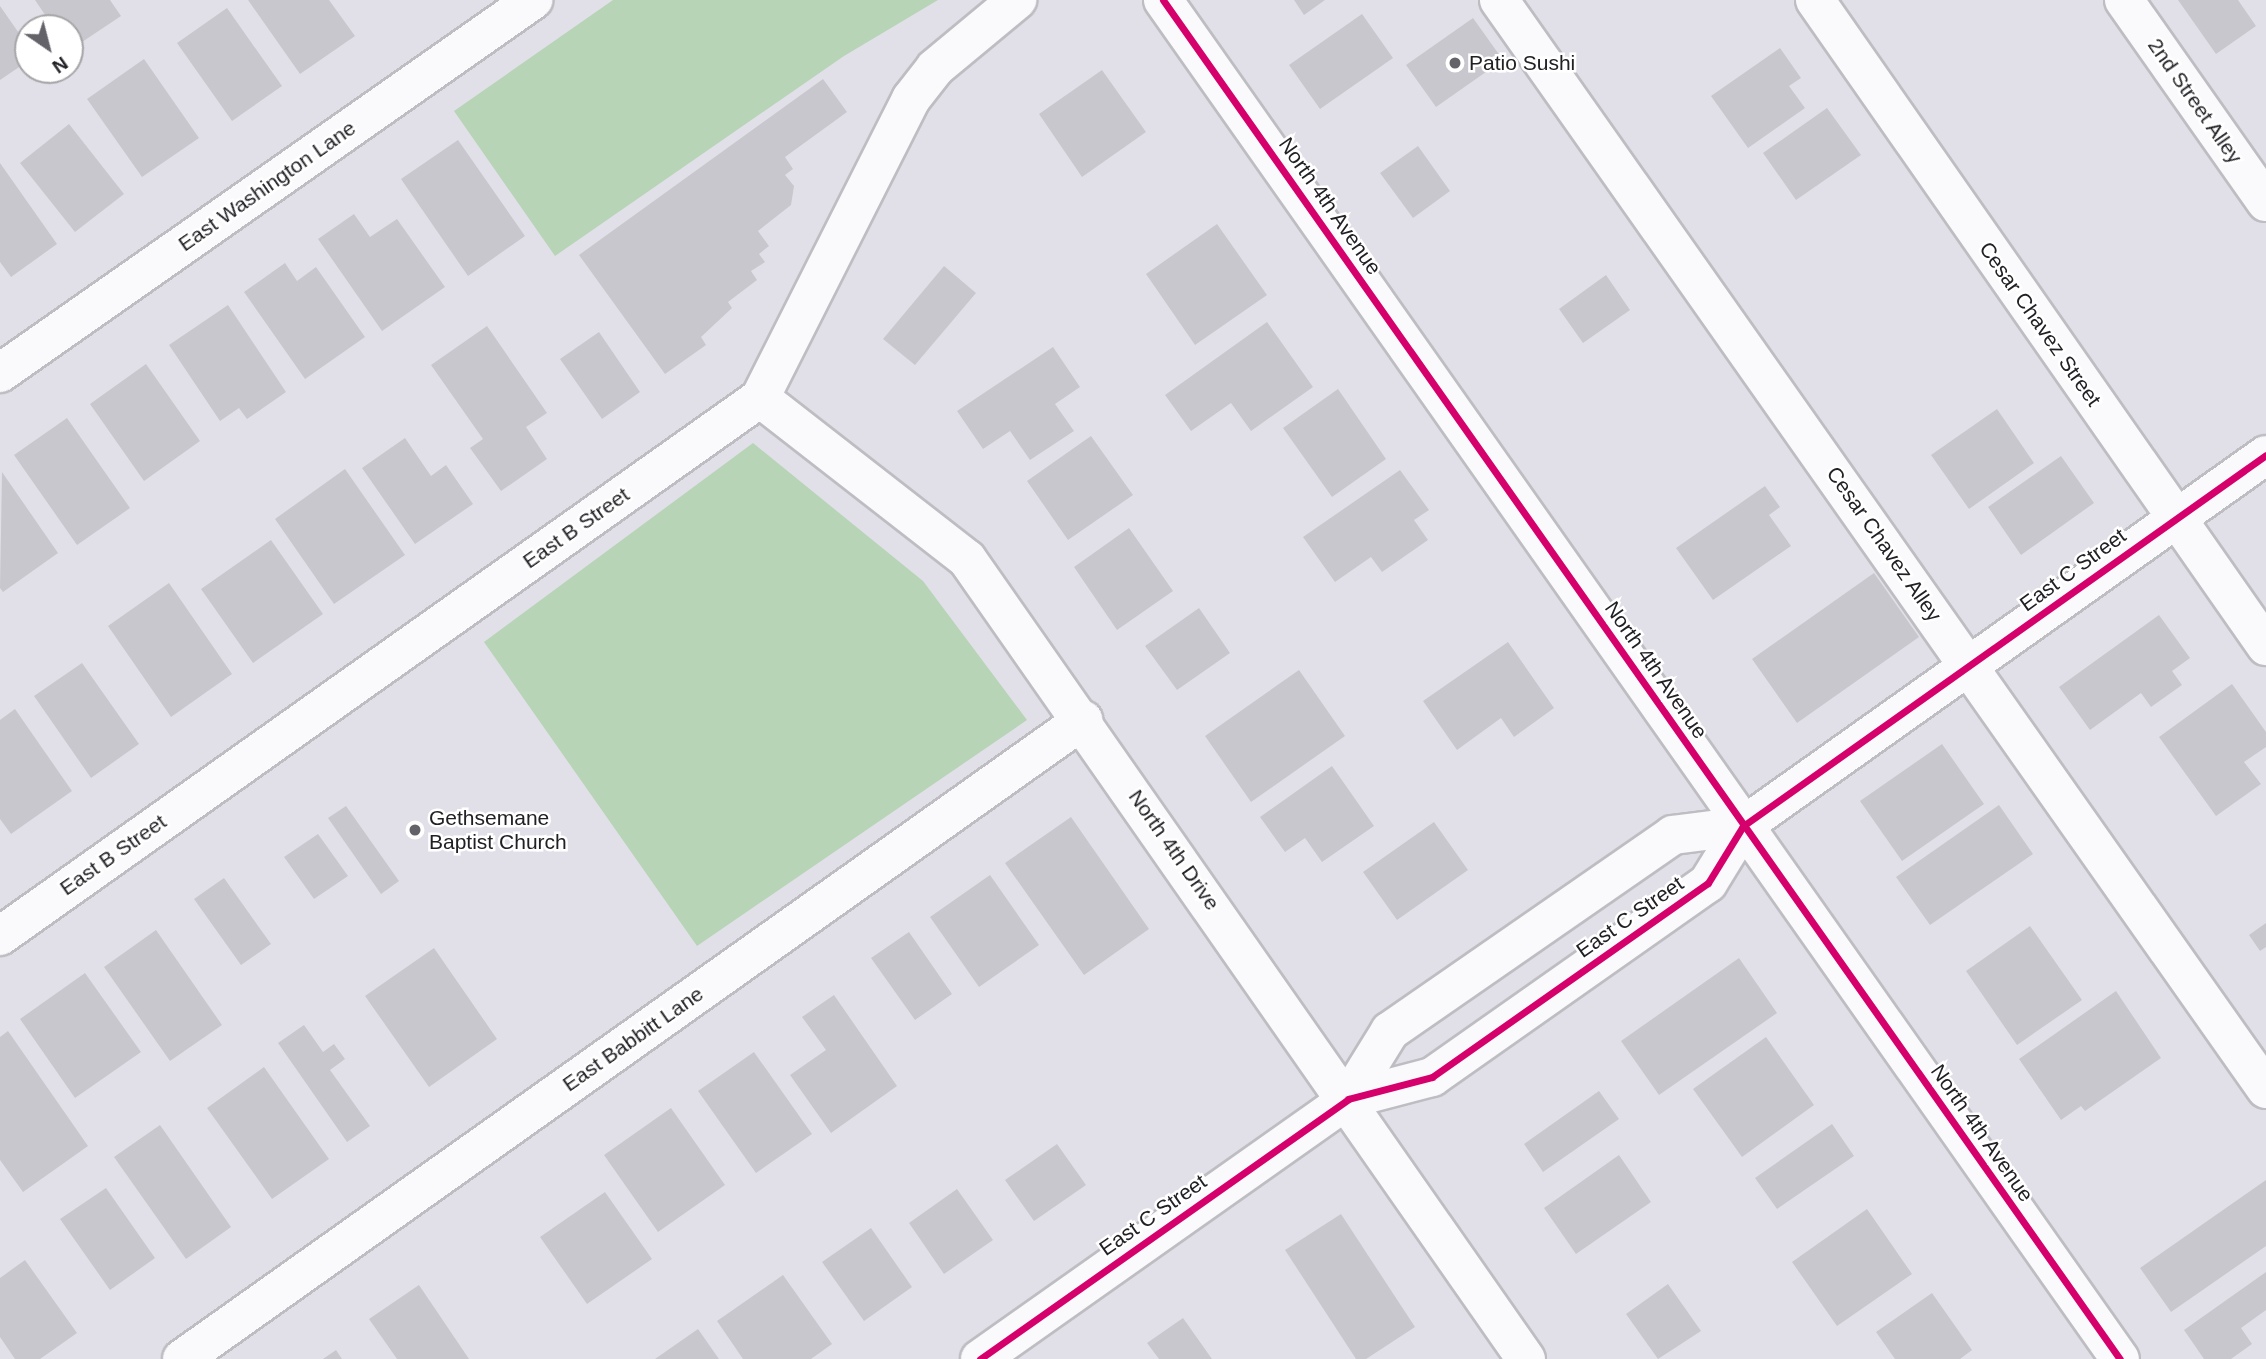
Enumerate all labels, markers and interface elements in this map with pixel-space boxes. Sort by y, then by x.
north arrow [14,14,84,84]
street label: 2nd Street Alley [2142,33,2248,169]
place label: Patio Sushi [1469,50,1575,76]
text: N [49,52,72,78]
marker: Patio Sushi [1447,55,1463,71]
street label: East Washington Lane [174,115,360,257]
street label: North 4th Avenue [1273,132,1387,280]
street label: Cesar Chavez Street [1974,237,2106,411]
street label: Cesar Chavez Alley [1821,461,1947,627]
street label: East B Street [518,482,634,574]
street label: East C Street [2015,523,2131,617]
street label: North 4th Avenue [1599,596,1713,744]
street label: North 4th Drive [1123,785,1225,915]
place label: Gethsemane Baptist Church [429,805,567,855]
street label: East B Street [55,809,171,901]
marker: Gethsemane Baptist Church [407,822,423,838]
street label: East C Street [1572,871,1688,963]
street label: East Babbitt Lane [558,981,708,1097]
street label: North 4th Avenue [1925,1059,2039,1207]
street label: East C Street [1095,1169,1211,1261]

